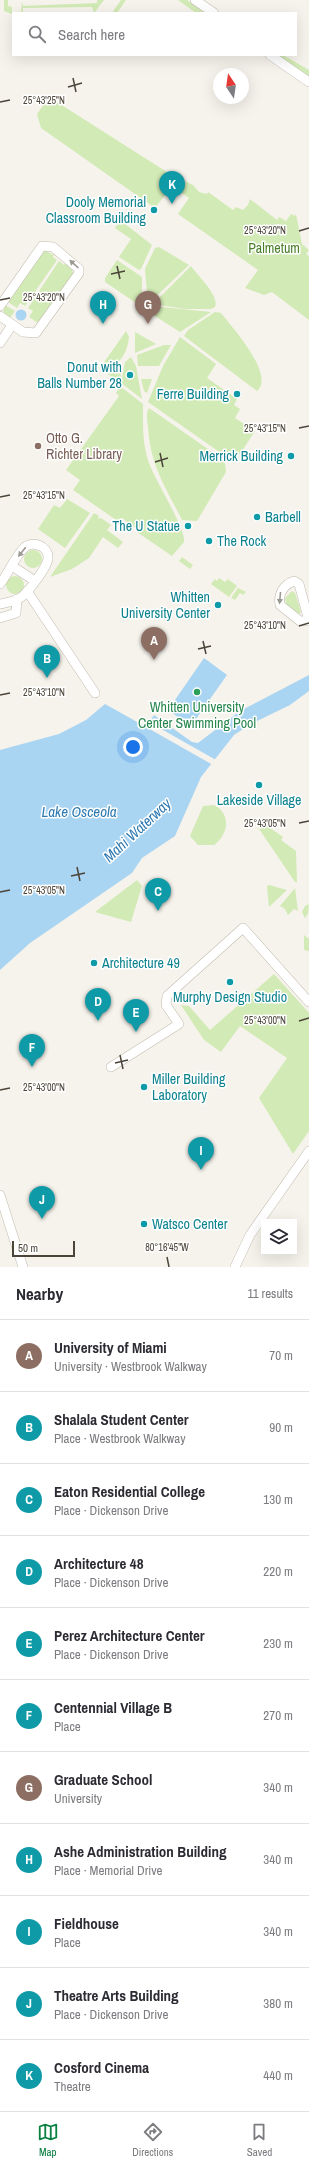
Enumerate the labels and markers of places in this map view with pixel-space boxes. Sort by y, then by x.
pin: K [159,171,185,204]
place label: Dooly Memorial Classroom Building [46,193,147,227]
marker: Dooly Memorial Classroom Building [149,205,159,215]
pin: H [90,291,116,324]
pin: G [135,291,161,324]
place label: Donut with Balls Number 28 [37,358,122,392]
marker: Donut with Balls Number 28 [125,370,135,380]
place label: Ferre Building [157,385,230,403]
marker: Ferre Building [232,389,242,399]
place label: Otto G. Richter Library [46,429,122,463]
marker: Otto G. Richter Library [33,441,43,451]
place label: Merrick Building [199,447,284,465]
marker: Merrick Building [286,451,296,461]
place label: Barbell [265,508,301,526]
marker: Barbell [252,512,262,522]
place label: The U Statue [112,517,180,535]
marker: The U Statue [183,521,193,531]
place label: The Rock [217,532,266,550]
marker: The Rock [204,536,214,546]
place label: Whitten University Center [121,588,210,622]
marker: Whitten University Center [213,600,223,610]
pin: A [141,627,167,660]
pin: B [34,645,60,678]
marker: Whitten University Center Swimming Pool [192,687,202,697]
place label: Whitten University Center Swimming Pool [138,698,256,732]
marker: Lakeside Village [254,780,264,790]
place label: Lakeside Village [217,791,301,809]
pin: C [145,878,171,911]
place label: Architecture 49 [101,954,180,972]
marker: Architecture 49 [89,958,99,968]
marker: Murphy Design Studio [225,977,235,987]
pin: D [85,988,111,1021]
place label: Murphy Design Studio [173,988,287,1006]
pin: E [123,999,149,1032]
pin: F [19,1034,45,1067]
place label: Miller Building Laboratory [152,1070,226,1104]
marker: Miller Building Laboratory [139,1082,149,1092]
pin: I [188,1137,214,1170]
pin: J [29,1186,55,1219]
place label: Watsco Center [152,1215,228,1233]
marker: Watsco Center [139,1219,149,1229]

